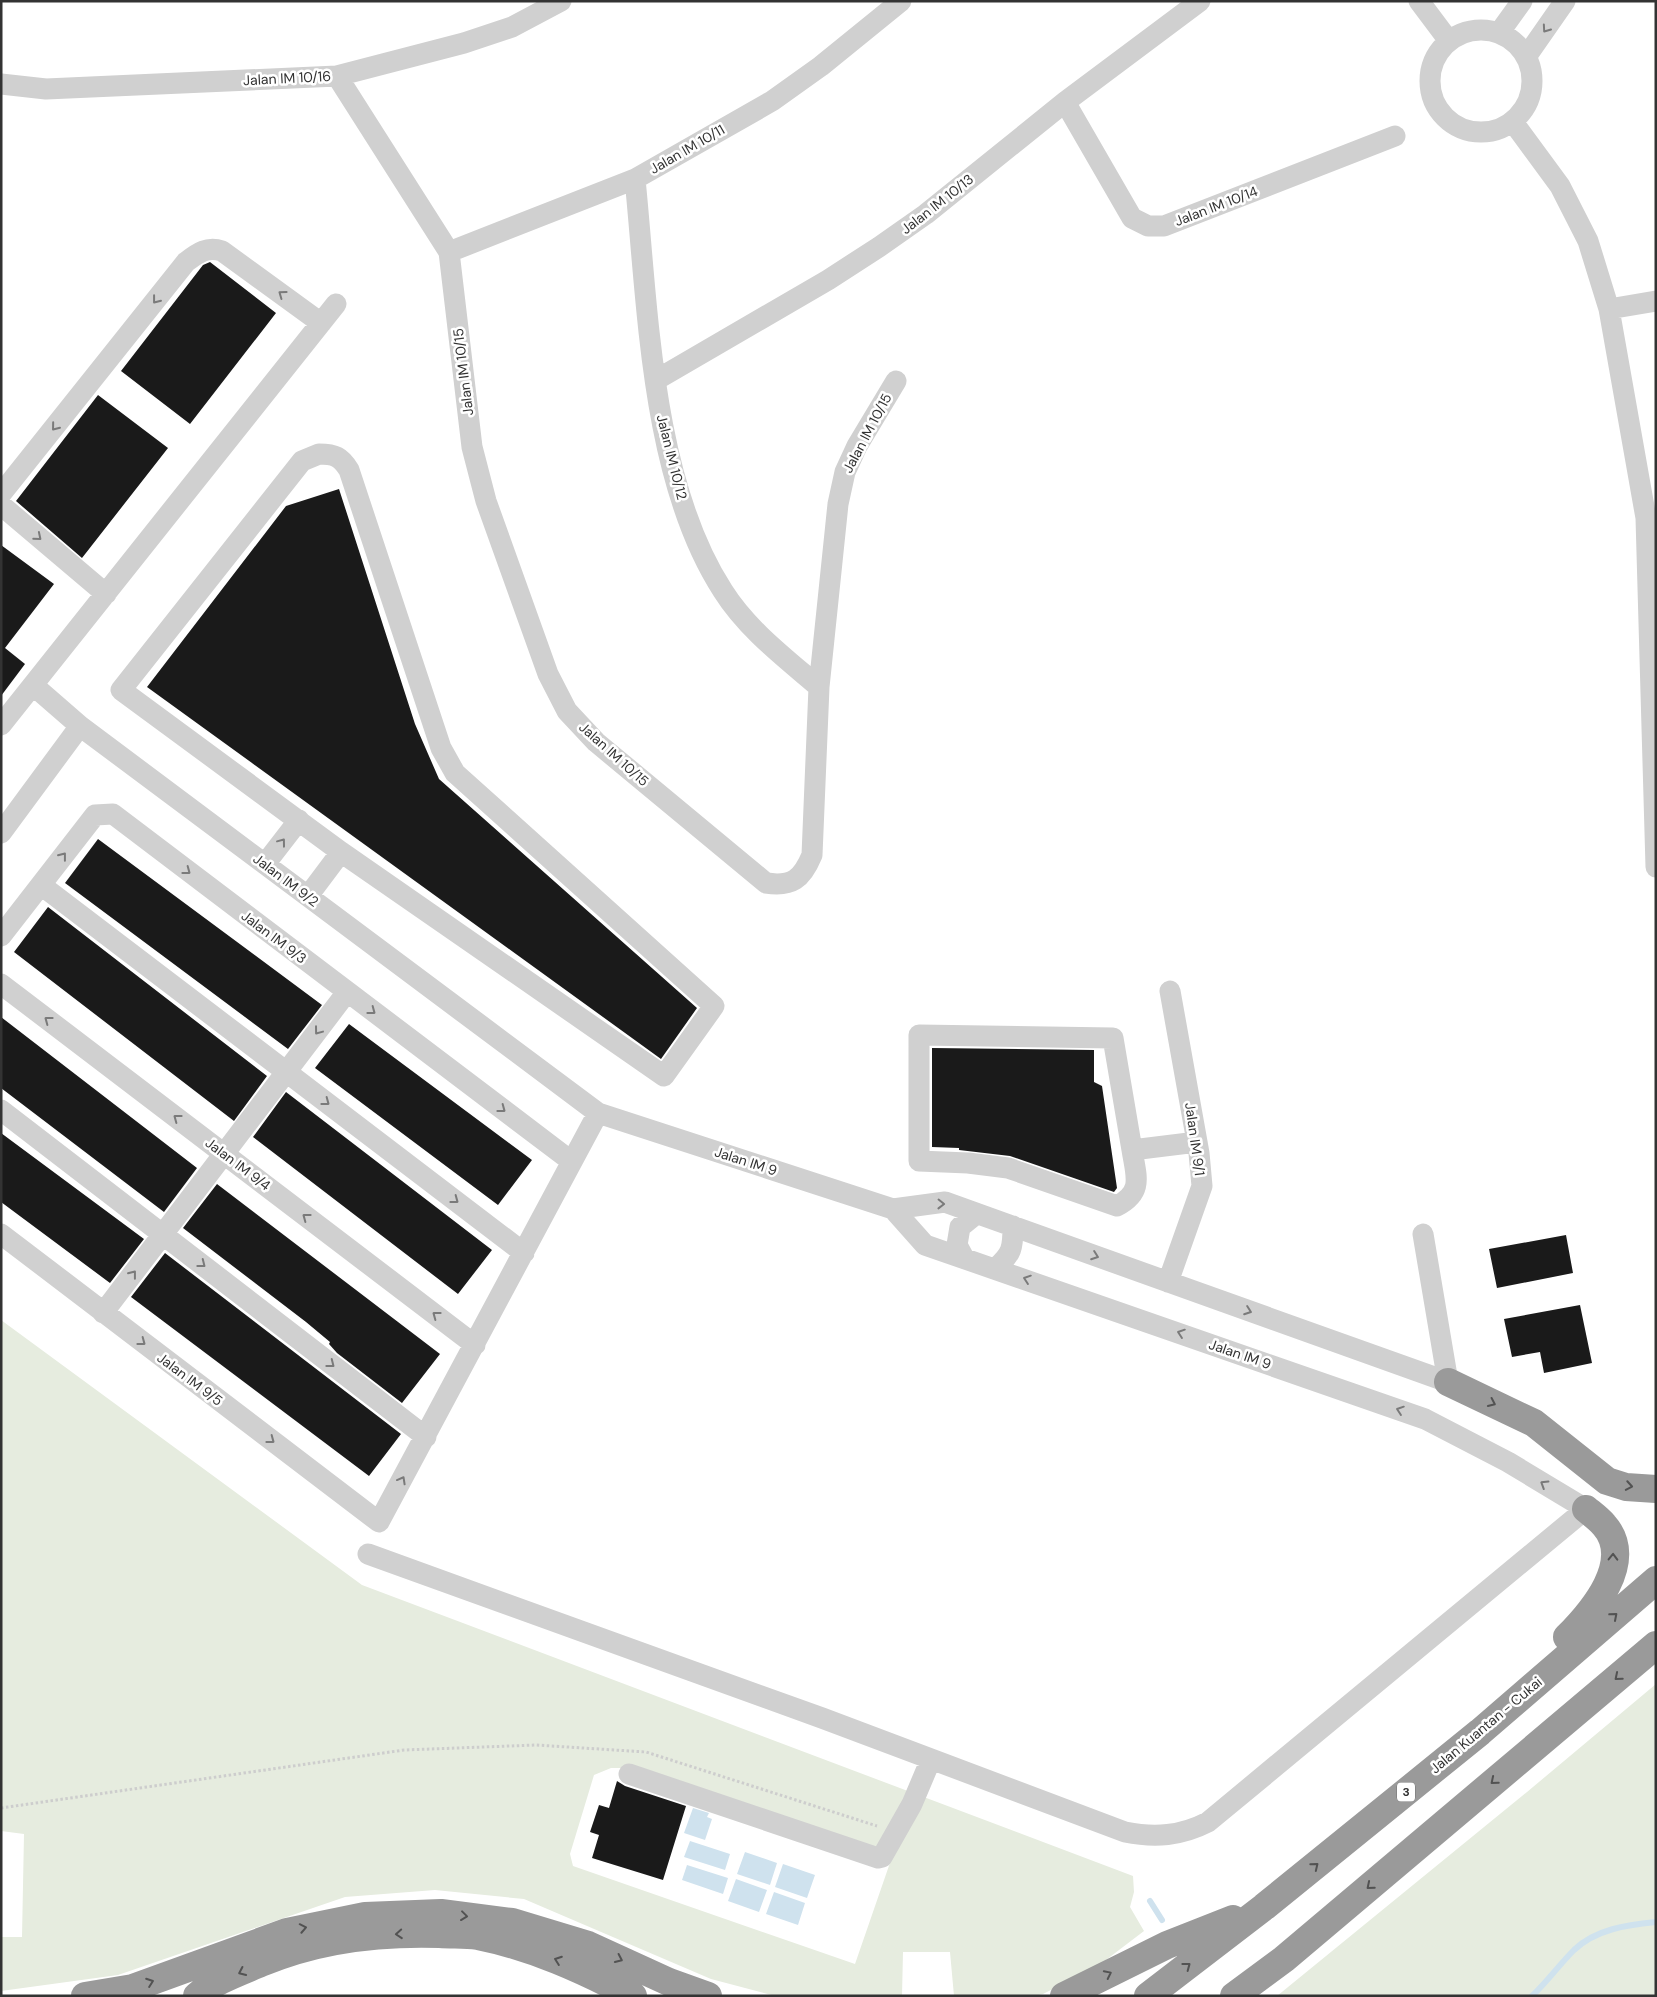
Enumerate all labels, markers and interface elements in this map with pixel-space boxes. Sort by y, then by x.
one-way arrow [1543,23,1552,33]
street label: Jalan IM 10/16 [243,67,331,89]
street label: Jalan IM 10/11 [646,120,728,178]
street label: Jalan IM 10/13 [897,170,977,238]
street label: Jalan IM 10/14 [1172,182,1261,230]
one-way arrow [279,292,288,300]
one-way arrow [152,294,161,303]
street label: Jalan IM 10/15 [449,327,477,417]
street label: Jalan IM 10/15 [838,390,896,476]
street label: Jalan IM 10/12 [653,413,691,501]
one-way arrow [52,421,60,430]
one-way arrow [33,531,42,540]
street label: Jalan IM 10/15 [575,718,653,790]
one-way arrow [276,838,285,848]
street label: Jalan IM 9/2 [250,849,322,911]
one-way arrow [58,853,66,862]
one-way arrow [181,865,190,873]
street label: Jalan IM 9/3 [238,907,310,967]
one-way arrow [366,1006,375,1014]
one-way arrow [45,1017,54,1025]
one-way arrow [315,1025,323,1034]
one-way arrow [320,1096,329,1104]
street label: Jalan IM 9/1 [1181,1101,1209,1177]
one-way arrow [496,1104,505,1112]
one-way arrow [173,1115,183,1124]
street label: Jalan IM 9/4 [202,1134,275,1195]
street label: Jalan IM 9 [712,1142,780,1180]
one-way arrow [449,1194,459,1203]
one-way arrow [938,1199,946,1209]
one-way arrow [303,1213,312,1222]
one-way arrow [1090,1250,1098,1260]
one-way arrow [196,1259,205,1267]
one-way arrow [127,1271,135,1280]
one-way arrow [1024,1275,1032,1285]
one-way arrow [1243,1305,1251,1315]
one-way arrow [432,1312,442,1321]
one-way arrow [1177,1329,1185,1339]
street label: Jalan IM 9 [1206,1335,1274,1373]
one-way arrow [136,1337,145,1345]
street label: Jalan IM 9/5 [154,1348,226,1410]
one-way arrow [325,1358,334,1367]
one-way arrow [1487,1397,1496,1407]
one-way arrow [1396,1406,1405,1416]
one-way arrow [265,1435,274,1443]
one-way arrow [396,1476,406,1485]
one-way arrow [1541,1480,1550,1490]
one-way arrow [1625,1481,1633,1491]
one-way arrow [1608,1553,1618,1561]
one-way arrow [1608,1613,1617,1622]
one-way arrow [1615,1671,1624,1680]
street label: Jalan Kuantan - Cukai [1426,1673,1546,1777]
one-way arrow [1491,1776,1500,1785]
road number: 3 [1397,1782,1415,1801]
one-way arrow [1309,1863,1318,1871]
one-way arrow [1367,1880,1376,1889]
one-way arrow [460,1910,468,1921]
one-way arrow [298,1924,307,1934]
one-way arrow [395,1929,403,1940]
one-way arrow [614,1953,623,1964]
one-way arrow [554,1956,563,1966]
one-way arrow [1181,1963,1191,1972]
one-way arrow [238,1965,247,1976]
one-way arrow [1103,1970,1112,1980]
one-way arrow [145,1978,153,1988]

